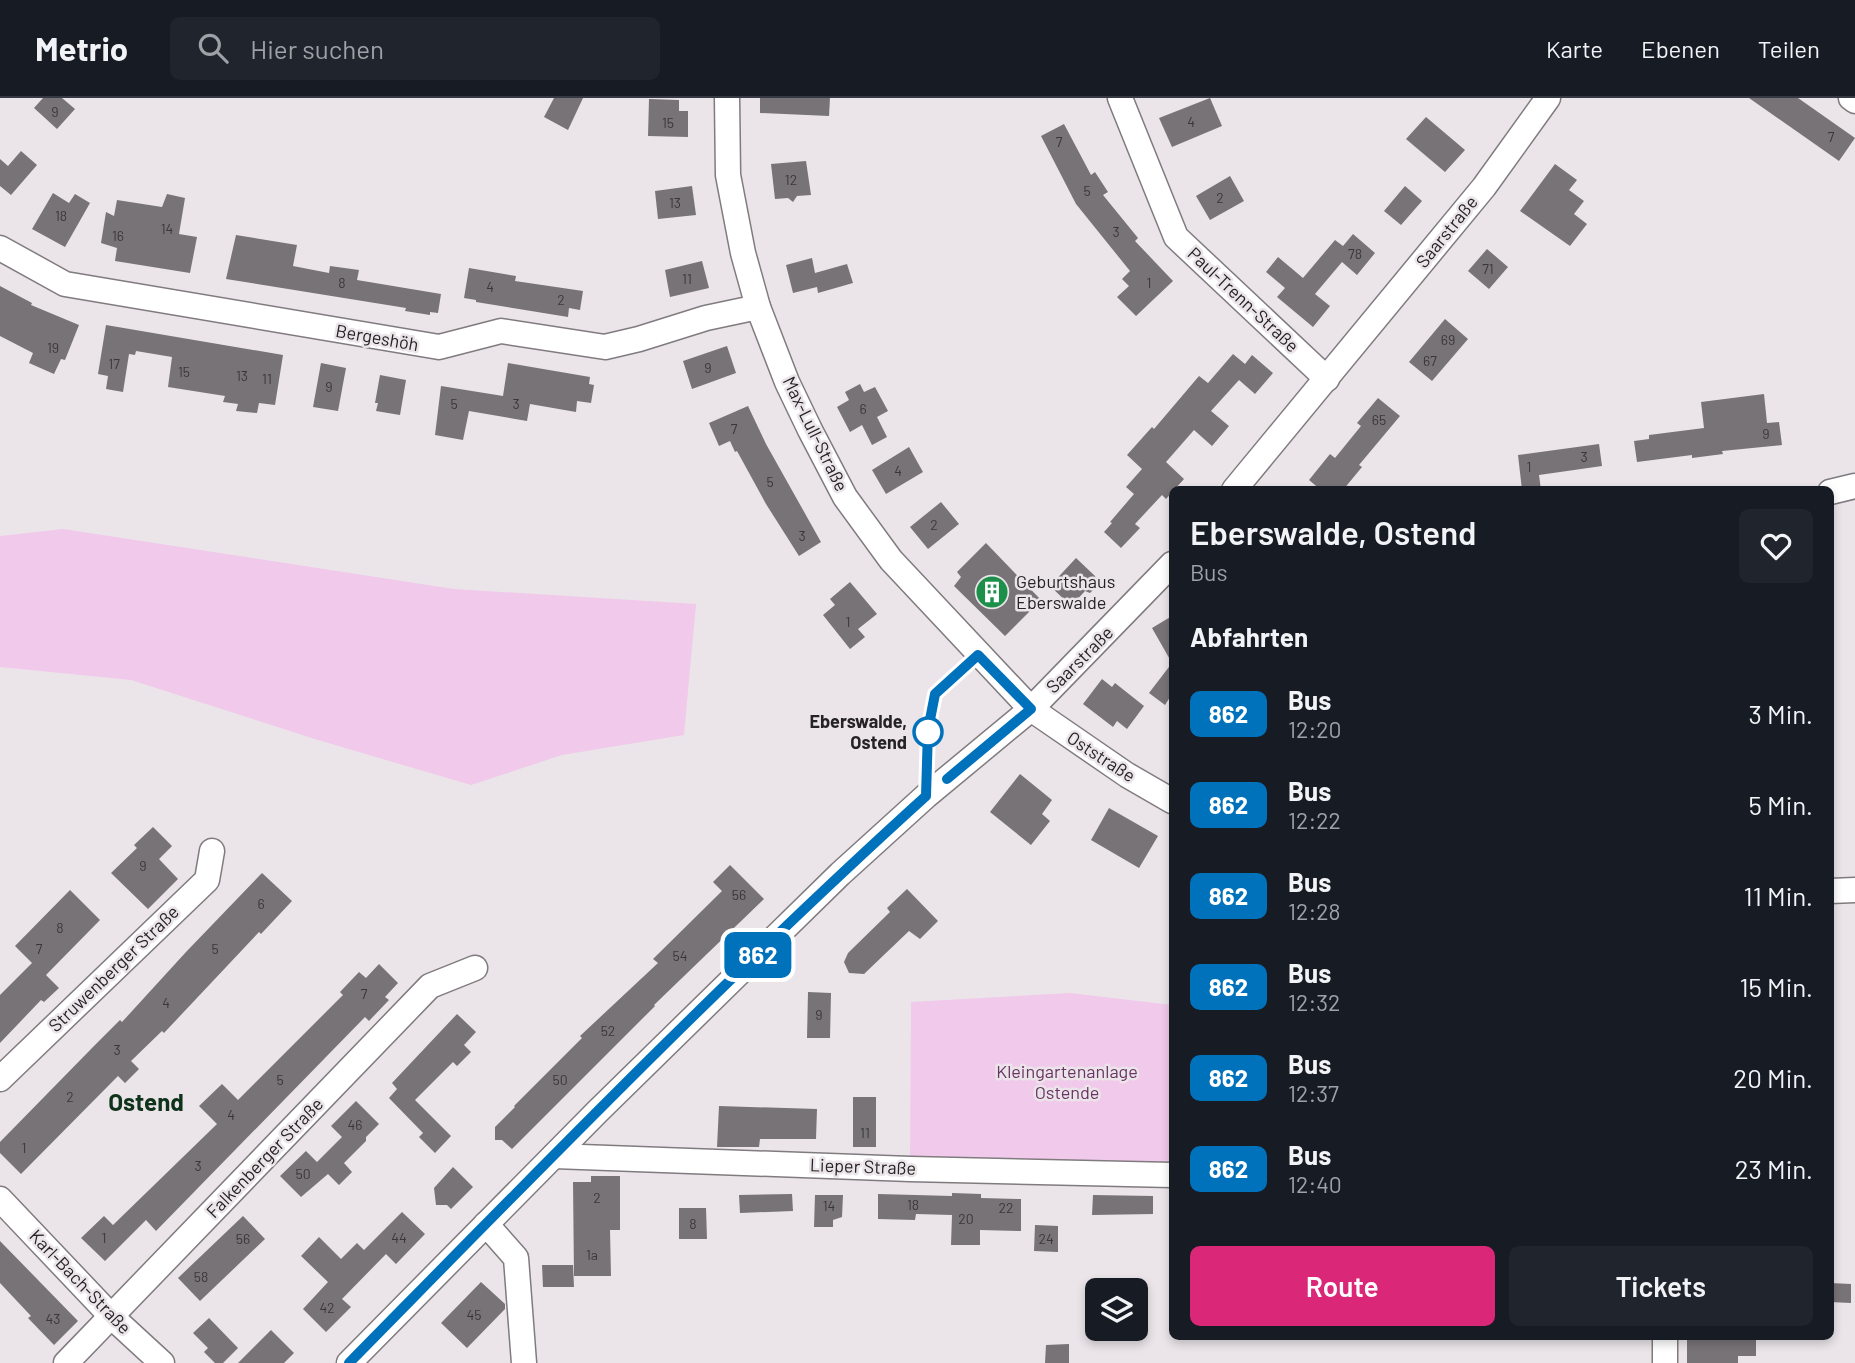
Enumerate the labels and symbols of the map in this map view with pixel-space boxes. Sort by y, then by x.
house number: 9 [51,103,59,120]
house number: 4 [1187,113,1195,130]
house number: 15 [662,114,674,131]
house number: 7 [1828,128,1835,145]
house number: 7 [1056,133,1063,150]
house number: 12 [785,171,797,188]
house number: 5 [1083,182,1091,199]
house number: 2 [1216,189,1224,206]
street label: Saarstraße [1411,191,1482,272]
house number: 13 [669,194,681,211]
house number: 18 [55,207,67,224]
house number: 14 [161,220,173,237]
house number: 3 [1112,223,1120,240]
house number: 16 [112,227,124,244]
street label: Paul-Trenn-Straße [1184,242,1304,356]
house number: 78 [1348,245,1362,262]
house number: 71 [1482,260,1494,277]
house number: 11 [682,270,692,287]
house number: 8 [338,274,346,291]
house number: 1 [1147,274,1151,291]
house number: 4 [486,278,494,295]
house number: 2 [557,291,565,308]
street label: Bergeshöh [334,319,420,355]
house number: 69 [1441,331,1455,348]
house number: 19 [47,339,59,356]
house number: 67 [1423,352,1437,369]
house number: 17 [108,355,120,372]
house number: 9 [704,359,712,376]
house number: 15 [178,363,190,380]
house number: 13 [236,367,248,384]
house number: 11 [262,370,272,387]
street label: Max-Lull-Straße [779,373,853,495]
house number: 9 [325,378,333,395]
house number: 5 [450,395,458,412]
house number: 3 [512,395,520,412]
house number: 6 [859,400,867,417]
house number: 65 [1372,411,1386,428]
house number: 7 [731,420,738,437]
house number: 9 [1762,425,1770,442]
house number: 3 [1580,448,1588,465]
house number: 1 [1527,458,1531,475]
house number: 4 [894,462,902,479]
house number: 5 [766,473,774,490]
house number: 2 [930,516,938,533]
house number: 3 [798,527,806,544]
place label: Geburtshaus Eberswalde [1016,570,1115,613]
building icon: Geburtshaus Eberswalde [973,573,1011,611]
house number: 1 [846,613,850,630]
street label: Saarstraße [1041,621,1117,697]
place label: Eberswalde, Ostend [809,710,907,753]
marker: Eberswalde, Ostend [913,717,943,747]
street label: Oststraße [1063,726,1140,786]
house number: 9 [139,857,147,874]
house number: 56 [732,886,746,903]
house number: 6 [257,895,265,912]
street label: Struwenberger Straße [44,900,183,1036]
house number: 8 [56,919,64,936]
line badge: 862 [718,932,798,978]
house number: 7 [36,940,43,957]
house number: 5 [211,940,219,957]
house number: 54 [673,947,687,964]
house number: 7 [361,985,368,1002]
house number: 4 [162,994,170,1011]
house number: 9 [815,1006,823,1023]
house number: 52 [601,1022,615,1039]
house number: 3 [113,1041,121,1058]
park label: Kleingartenanlage Ostende [996,1060,1138,1103]
house number: 5 [276,1071,284,1088]
house number: 50 [552,1071,568,1088]
district label: Ostend [108,1087,184,1116]
house number: 2 [66,1088,74,1105]
street label: Falkenberger Straße [201,1093,327,1222]
house number: 4 [227,1106,235,1123]
house number: 46 [348,1116,362,1133]
house number: 11 [860,1124,870,1141]
house number: 1 [22,1139,26,1156]
street label: Lieper Straße [809,1153,917,1179]
house number: 3 [194,1157,202,1174]
house number: 50 [295,1165,311,1182]
house number: 2 [593,1189,601,1206]
house number: 18 [907,1196,919,1213]
house number: 14 [823,1197,835,1214]
house number: 22 [998,1199,1014,1216]
house number: 20 [958,1210,974,1227]
house number: 8 [689,1215,697,1232]
street label: Karl-Bach-Straße [25,1224,136,1338]
house number: 1 [102,1229,106,1246]
house number: 44 [391,1229,407,1246]
house number: 56 [236,1230,250,1247]
house number: 24 [1038,1230,1054,1247]
house number: 1a [586,1246,598,1263]
house number: 58 [194,1268,208,1285]
house number: 42 [319,1299,335,1316]
house number: 45 [467,1306,481,1323]
house number: 43 [46,1310,60,1327]

